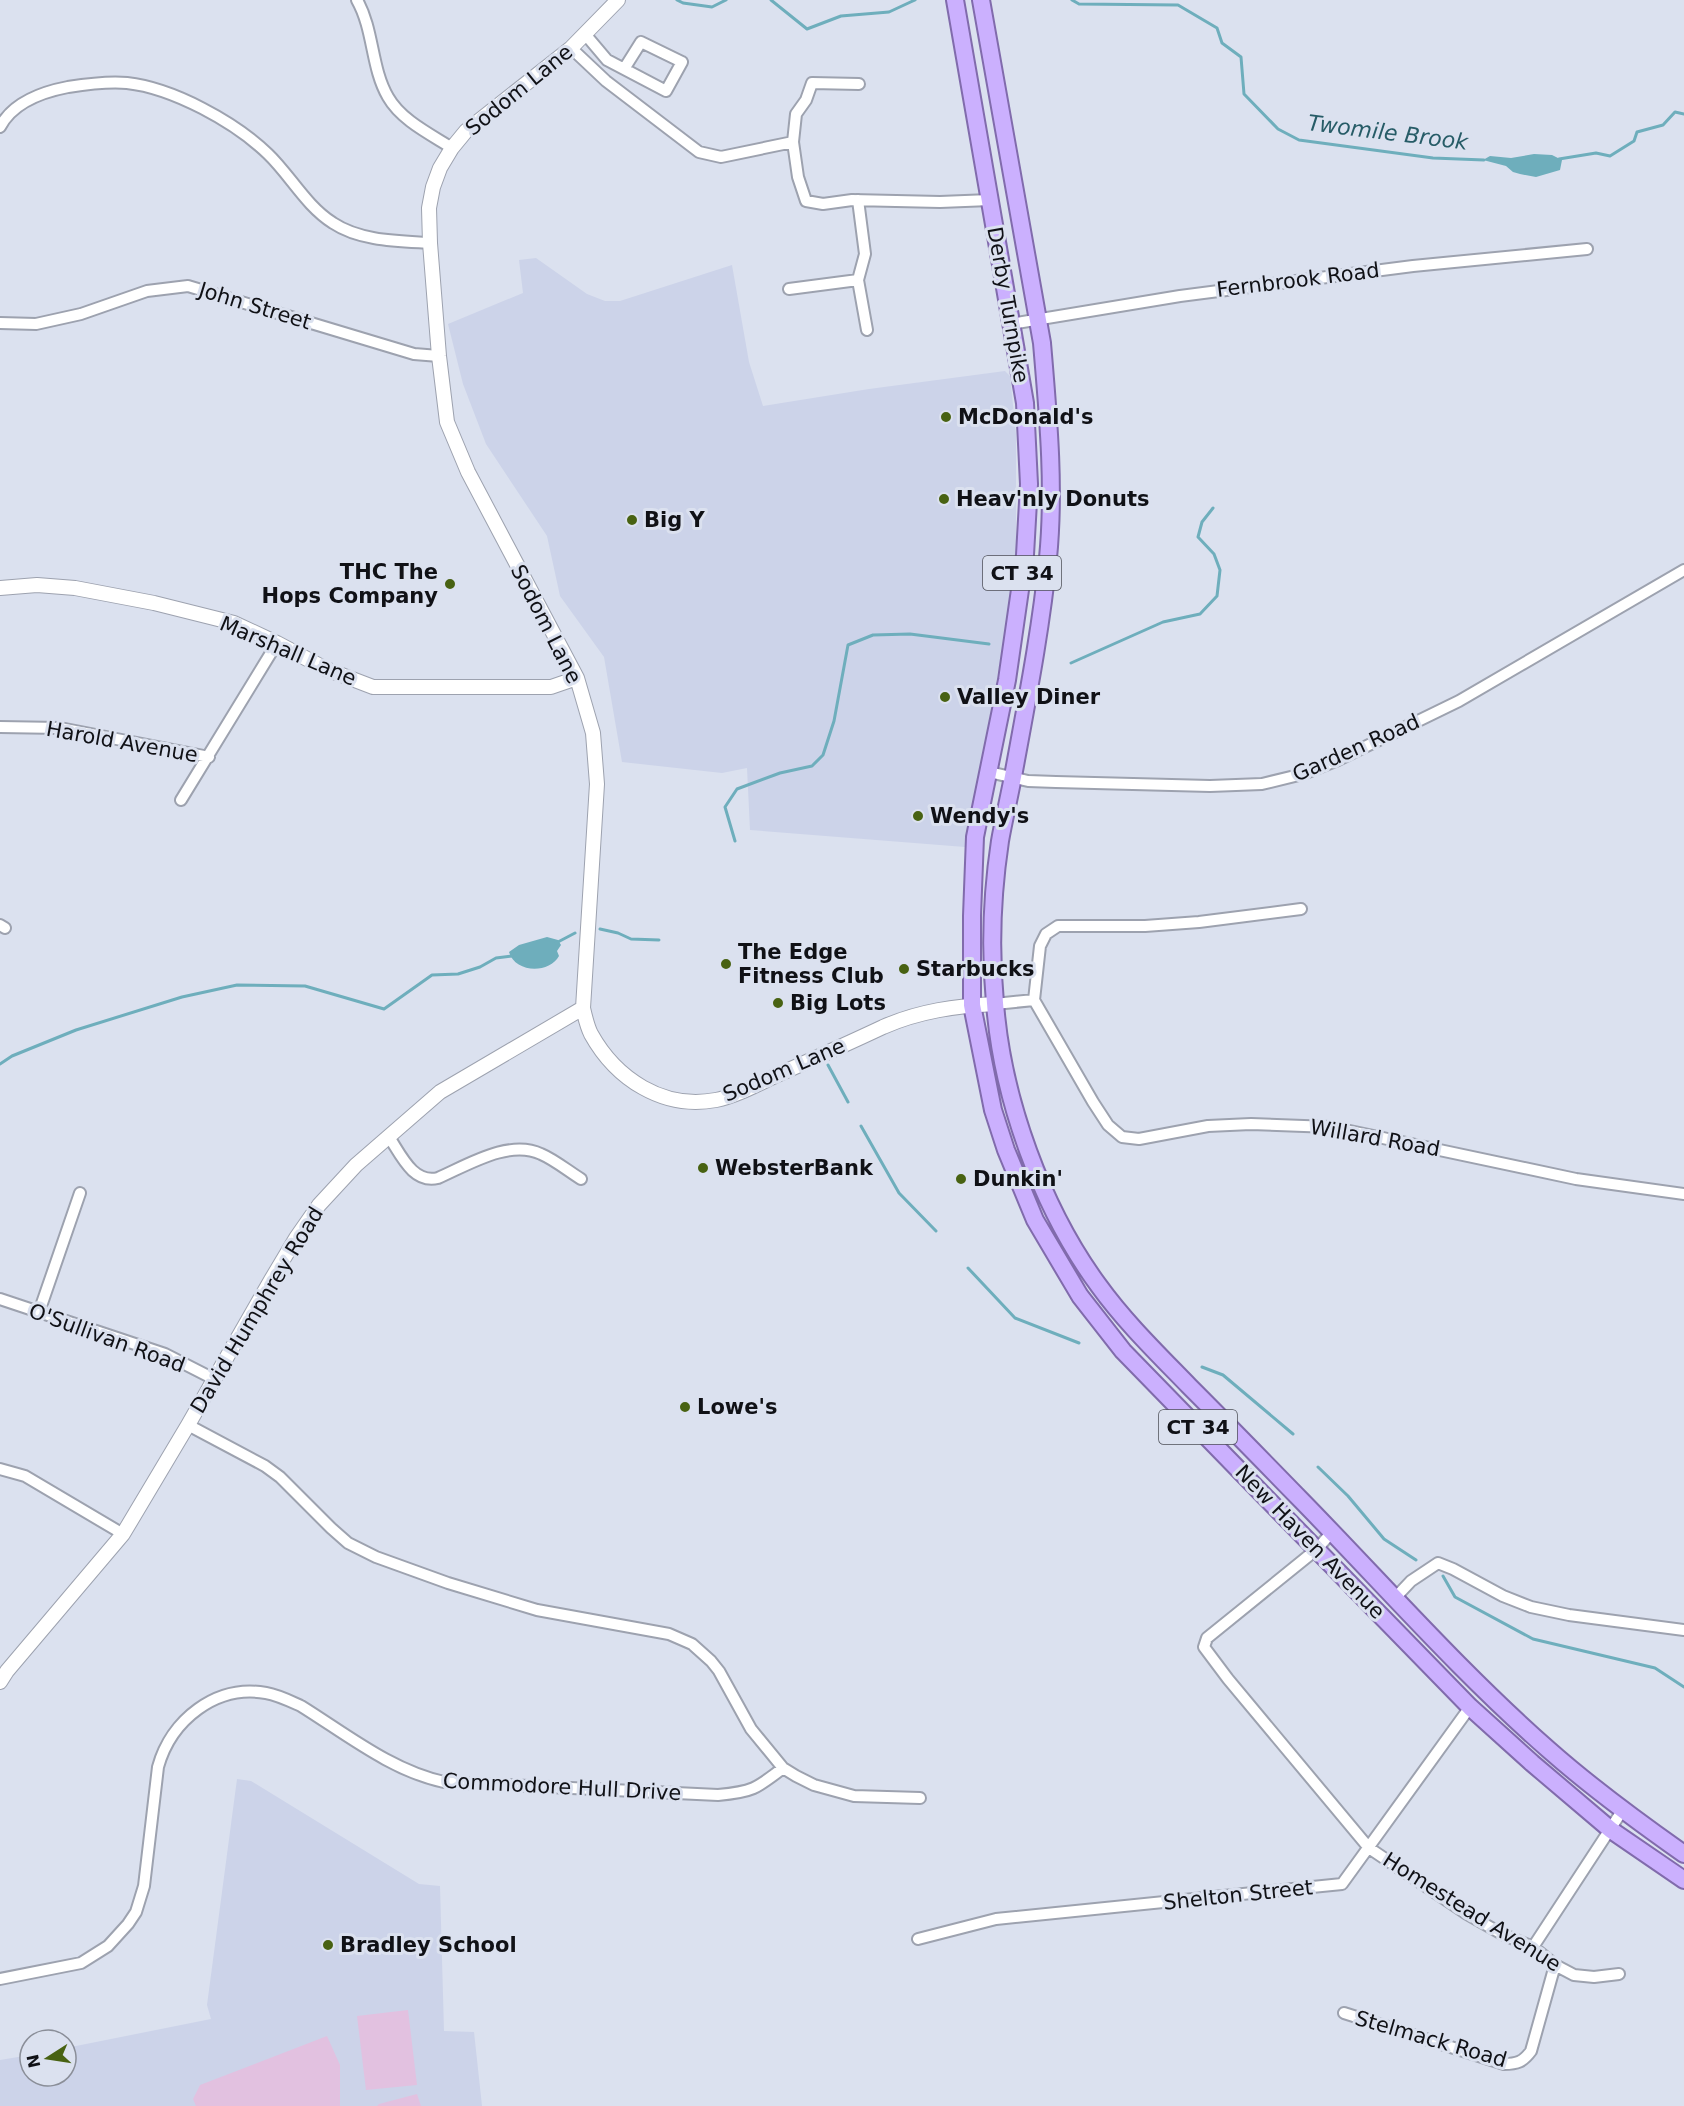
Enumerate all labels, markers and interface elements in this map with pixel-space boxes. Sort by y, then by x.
street label: Sodom Lane [461,40,577,140]
water label: Twomile Brook [1306,110,1471,155]
street label: Derby Turnpike [982,225,1034,385]
street label: Fernbrook Road [1215,258,1381,302]
street label: John Street [194,277,314,334]
place label: McDonald's [958,405,1094,429]
marker: McDonald's [939,410,953,424]
place label: Heav'nly Donuts [956,487,1150,511]
marker: Heav'nly Donuts [937,492,951,506]
place label: Big Y [644,508,706,532]
marker: Big Y [625,513,639,527]
road number: CT 34 [983,556,1061,590]
place label: THC The Hops Company [262,560,438,608]
street label: Sodom Lane [506,561,586,687]
marker: THC The Hops Company [443,577,457,591]
street label: Marshall Lane [216,611,360,691]
place label: Valley Diner [957,685,1101,709]
marker: Valley Diner [938,690,952,704]
street label: Garden Road [1289,709,1423,787]
street label: Harold Avenue [44,717,200,767]
place label: Wendy's [930,804,1029,828]
marker: Wendy's [911,809,925,823]
place label: The Edge Fitness Club [738,940,884,988]
marker: The Edge Fitness Club [719,957,733,971]
place label: Starbucks [916,957,1035,981]
marker: Starbucks [897,962,911,976]
place label: Big Lots [790,991,886,1015]
marker: Big Lots [771,996,785,1010]
street label: Sodom Lane [719,1033,849,1107]
street label: Willard Road [1308,1115,1442,1161]
place label: WebsterBank [715,1156,874,1180]
marker: WebsterBank [696,1161,710,1175]
place label: Dunkin' [973,1167,1063,1191]
marker: Dunkin' [954,1172,968,1186]
street label: David Humphrey Road [186,1202,328,1418]
street label: O'Sullivan Road [26,1299,188,1377]
place label: Lowe's [697,1395,777,1419]
marker: Lowe's [678,1400,692,1414]
road number: CT 34 [1159,1410,1237,1444]
street label: New Haven Avenue [1230,1460,1390,1624]
street label: Commodore Hull Drive [442,1769,682,1805]
street label: Homestead Avenue [1379,1848,1565,1976]
street label: Shelton Street [1162,1875,1314,1915]
place label: Bradley School [340,1933,517,1957]
marker: Bradley School [321,1938,335,1952]
street label: Stelmack Road [1352,2006,1510,2072]
north arrow [18,2028,78,2088]
text: N [23,2052,45,2070]

